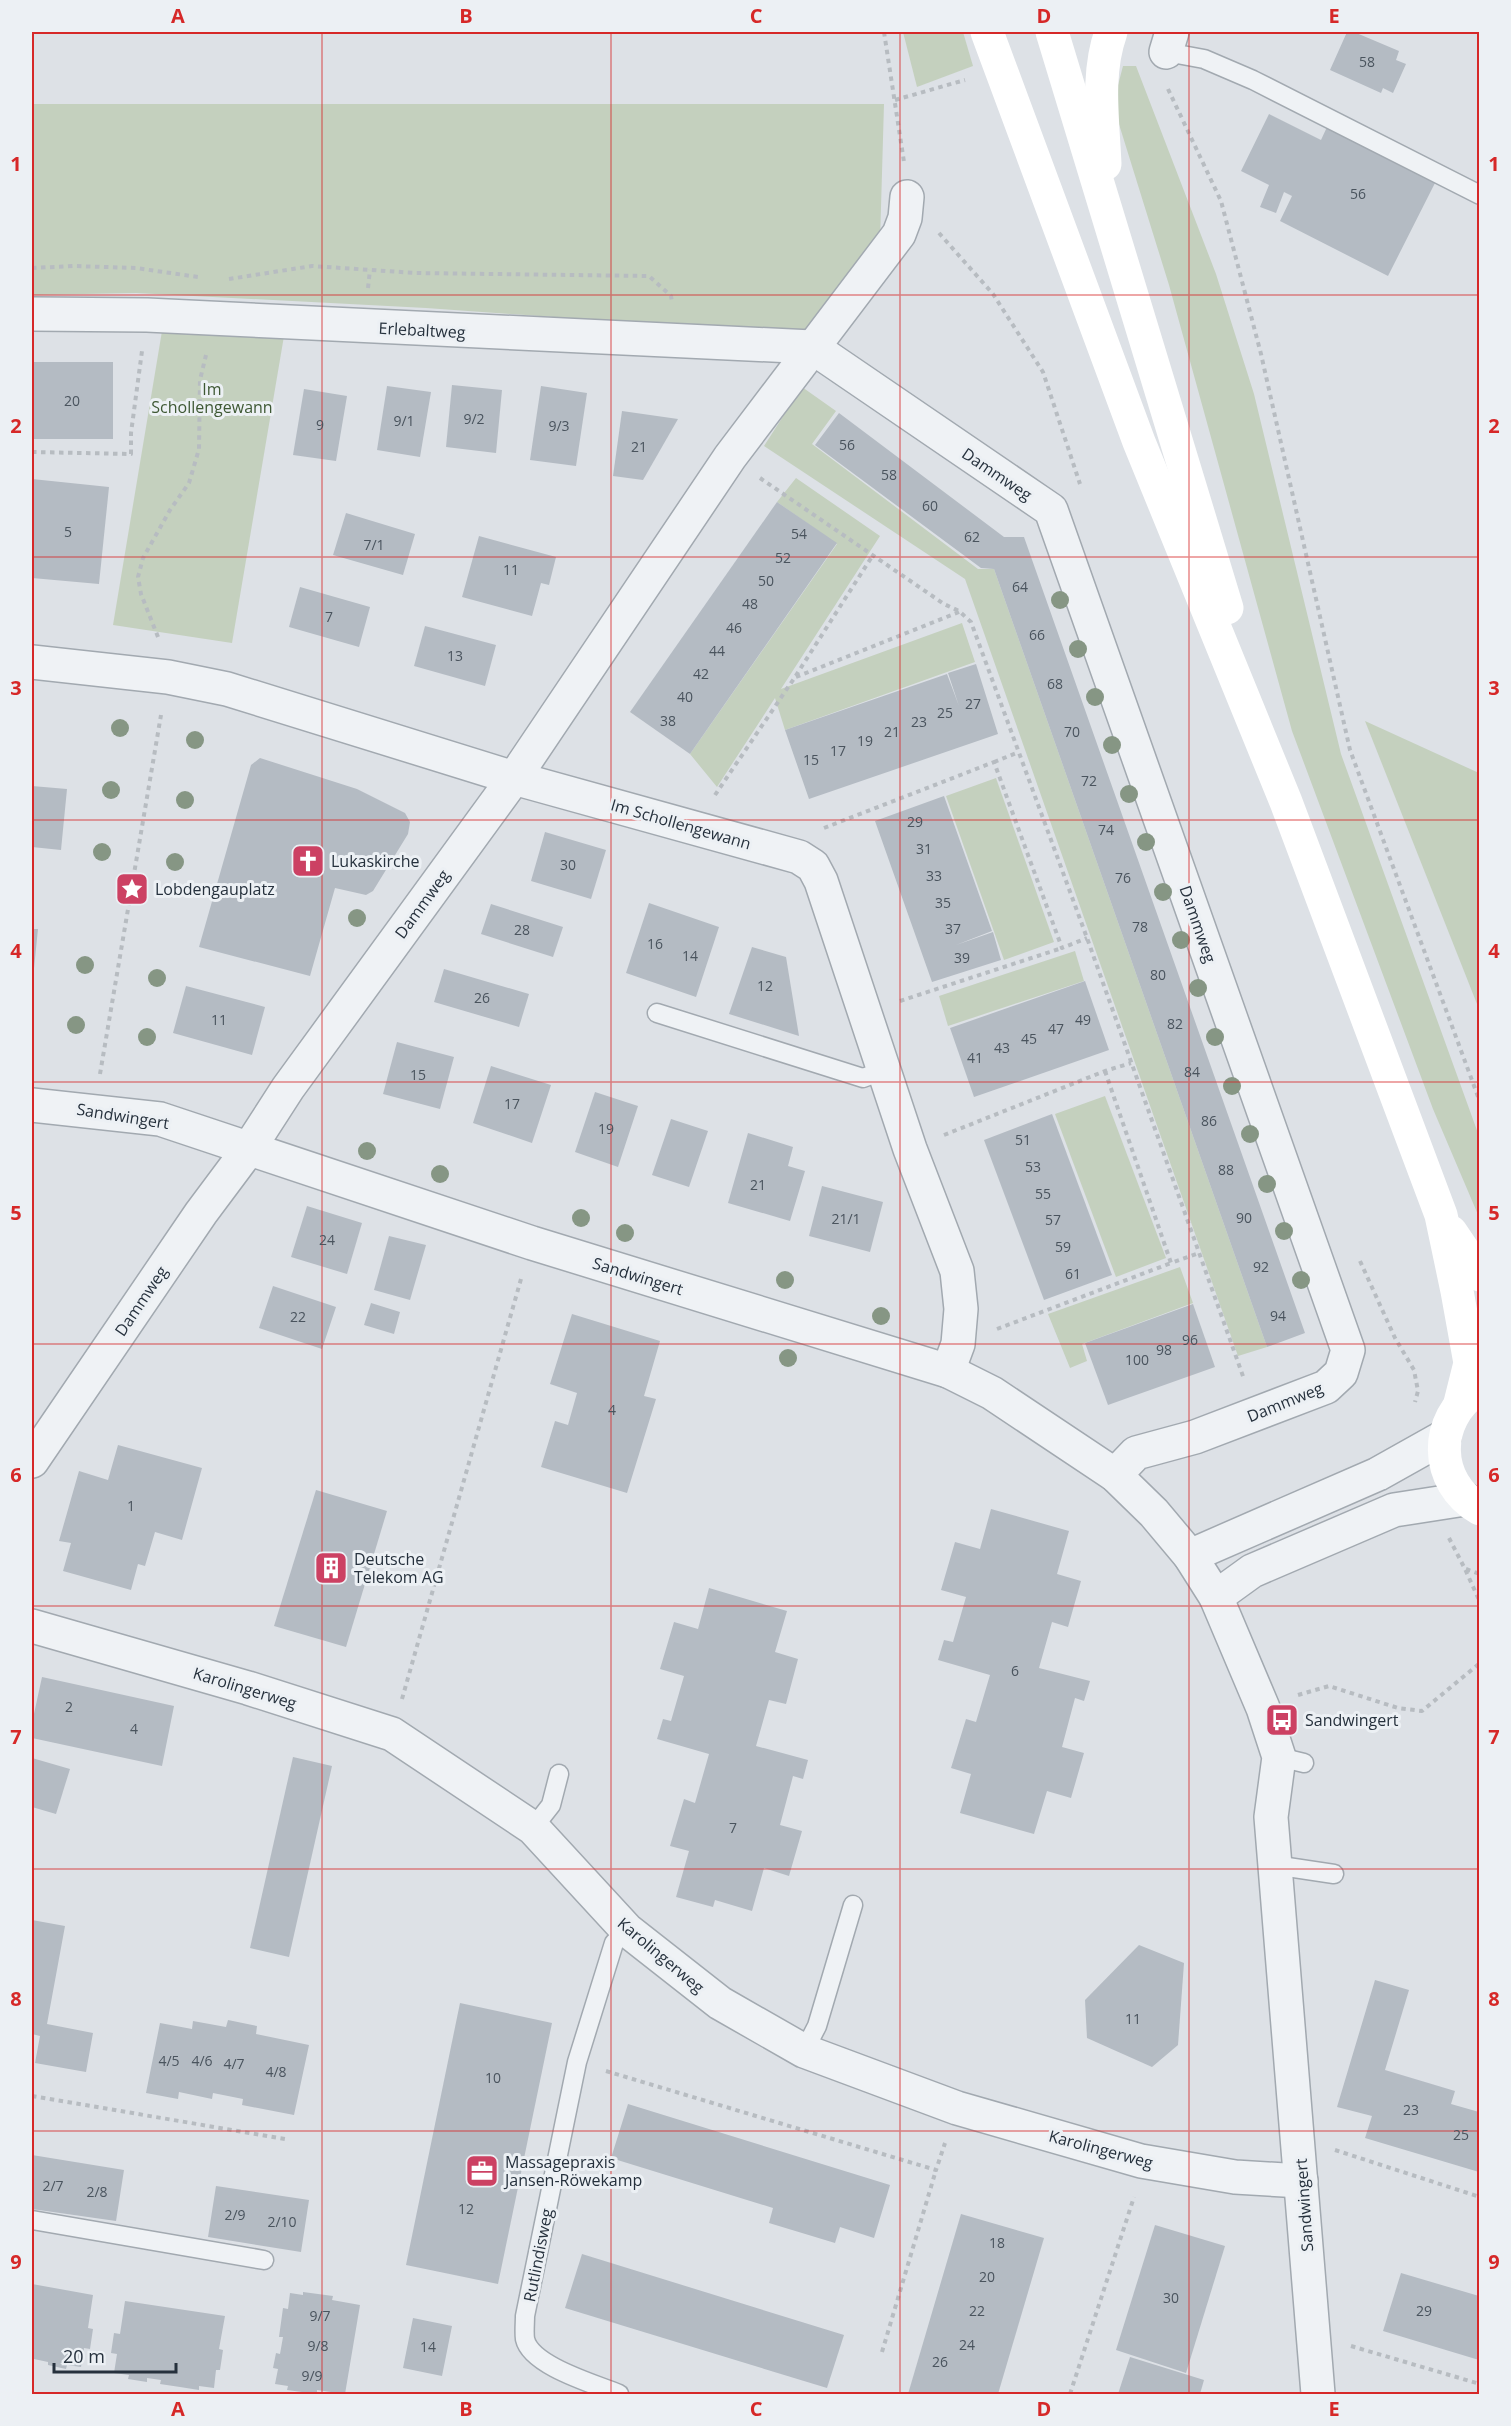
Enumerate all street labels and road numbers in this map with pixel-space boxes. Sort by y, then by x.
street label: Erlebaltweg [378,317,466,343]
street label: Dammweg [958,442,1037,506]
street label: Im Schollengewann [608,793,754,855]
street label: Dammweg [390,865,455,943]
street label: Dammweg [1175,883,1222,966]
street label: Sandwingert [75,1098,171,1134]
street label: Sandwingert [590,1252,686,1300]
street label: Dammweg [109,1261,173,1340]
street label: Dammweg [1244,1377,1327,1427]
street label: Karolingerweg [191,1662,300,1714]
street label: Karolingerweg [613,1912,709,1998]
street label: Karolingerweg [1046,2125,1156,2174]
street label: Sandwingert [1290,2157,1318,2252]
street label: Rutlindisweg [518,2206,558,2304]

